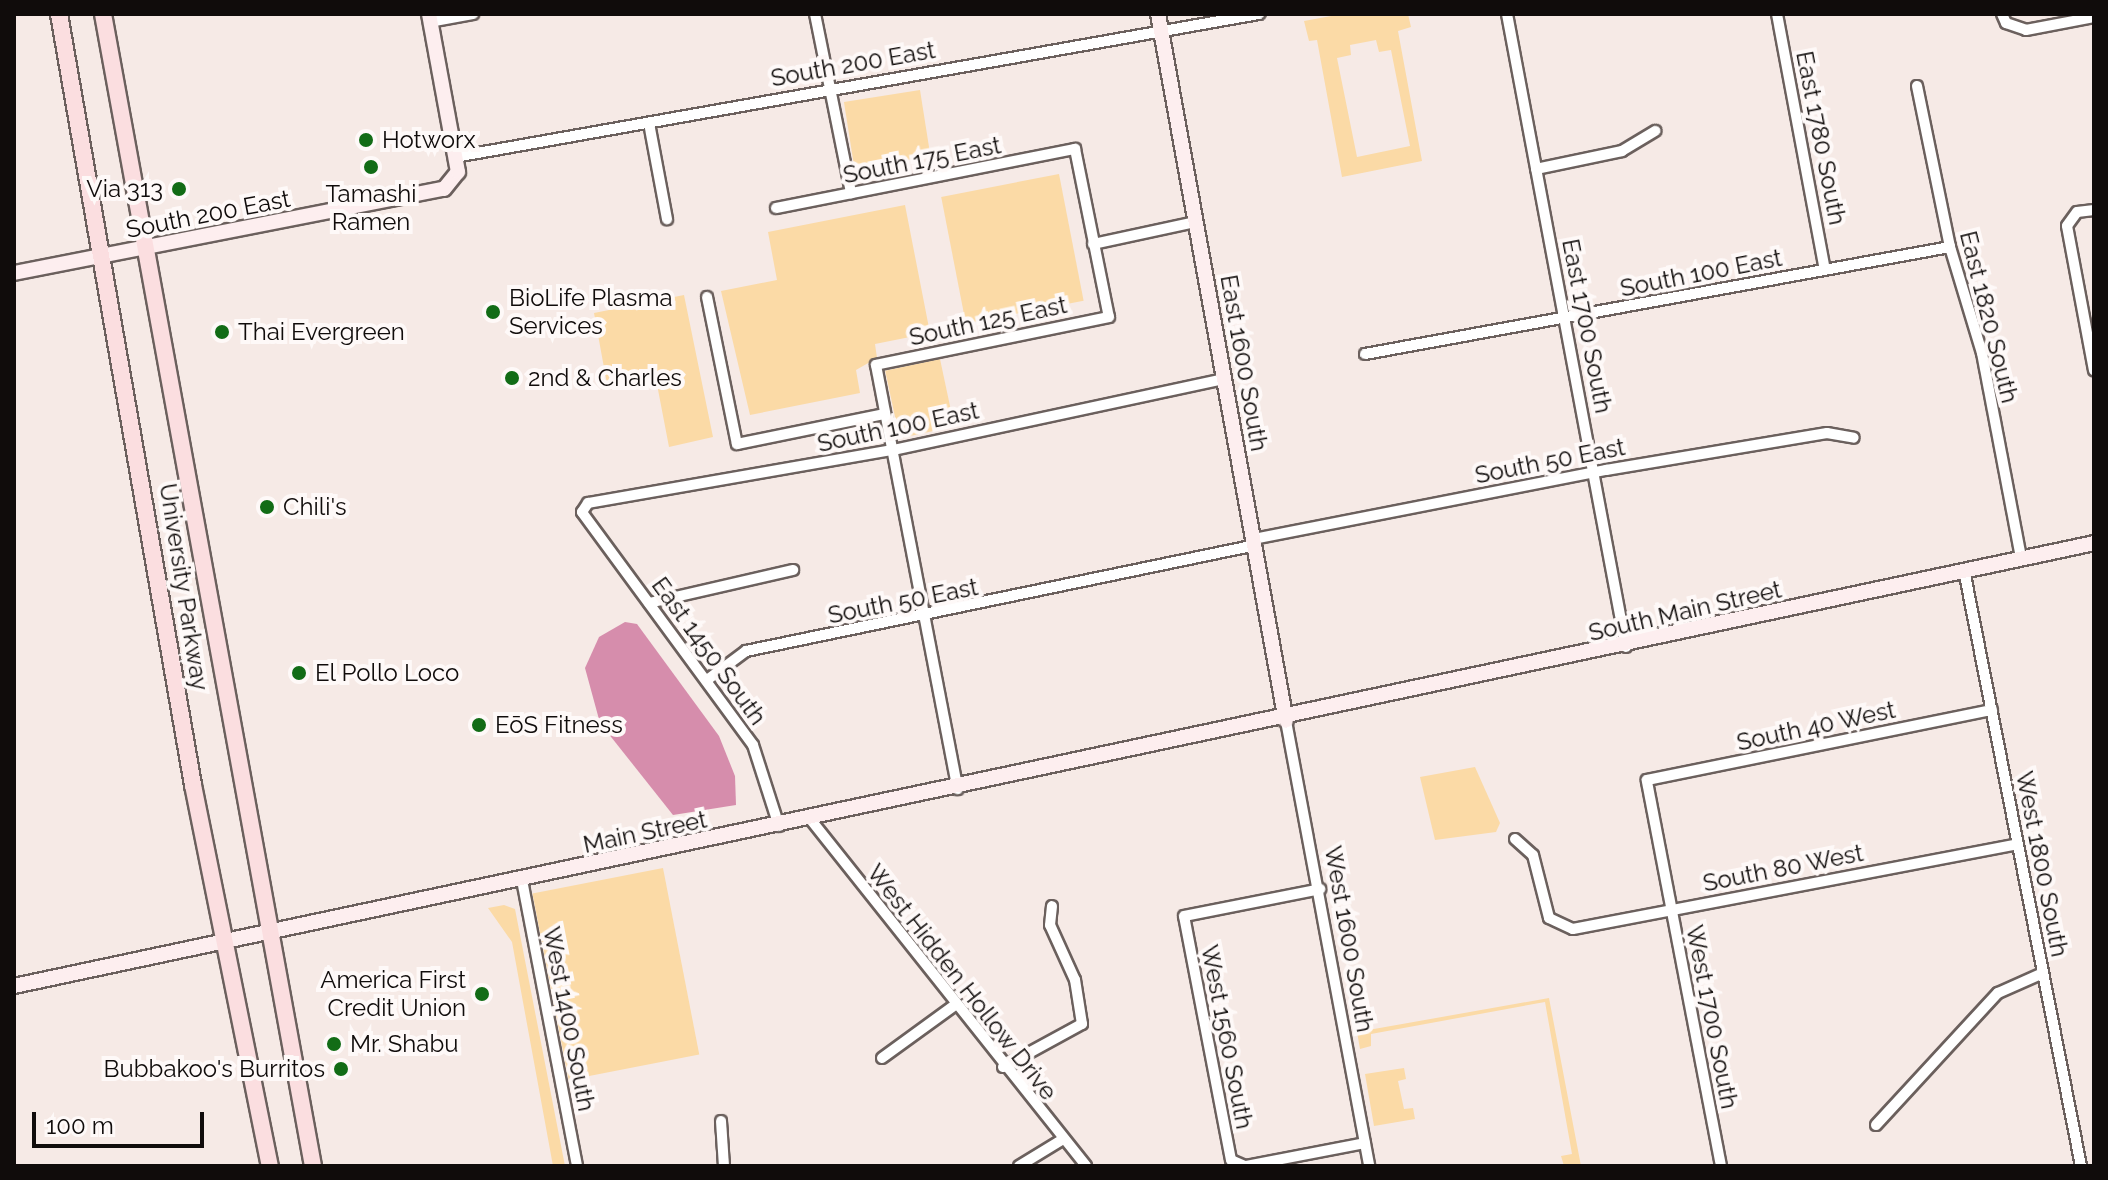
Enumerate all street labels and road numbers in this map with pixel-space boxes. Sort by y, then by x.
street label: South 200 East [769,35,937,93]
street label: East 1780 South [1790,49,1852,227]
street label: South 175 East [841,131,1003,189]
street label: South 200 East [124,184,292,244]
street label: East 1820 South [1954,228,2024,406]
street label: East 1700 South [1556,236,1618,416]
street label: South 100 East [1618,243,1784,303]
street label: East 1600 South [1214,272,1274,454]
street label: South 125 East [907,290,1069,352]
street label: South 100 East [815,396,981,458]
street label: South 50 East [1472,432,1628,490]
street label: University Parkway [153,481,215,693]
street label: East 1450 South [646,571,772,731]
street label: South 50 East [825,572,981,630]
street label: South Main Street [1586,575,1784,647]
street label: South 40 West [1734,695,1898,757]
street label: West 1800 South [2010,769,2074,959]
street label: Main Street [580,805,710,859]
street label: South 80 West [1700,838,1866,898]
street label: West 1600 South [1318,844,1380,1034]
street label: West Hidden Hollow Drive [861,858,1063,1106]
street label: West 1700 South [1680,923,1744,1111]
street label: West 1400 South [537,924,601,1114]
street label: West 1560 South [1195,942,1259,1132]

